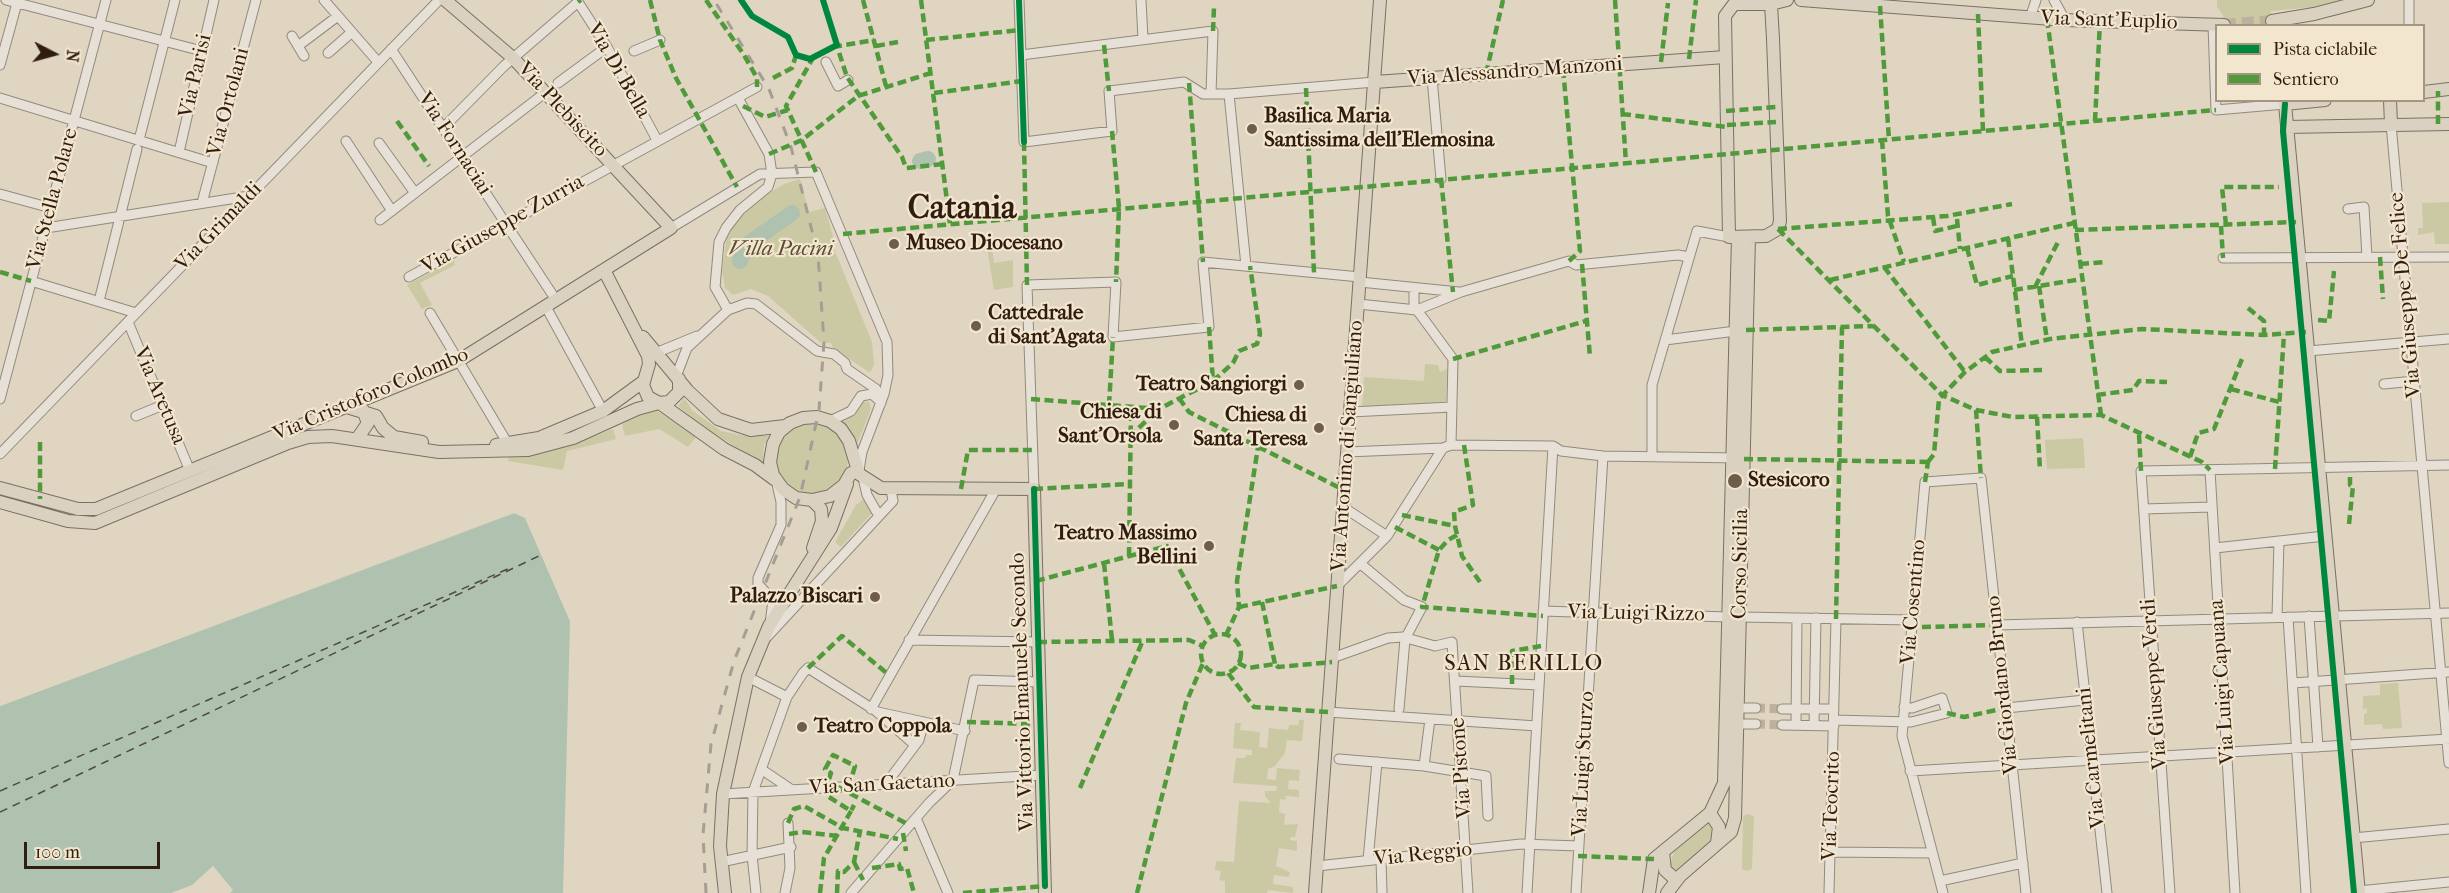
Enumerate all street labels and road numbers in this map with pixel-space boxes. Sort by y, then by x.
street label: Via Sant'Euplio [2040,6,2178,36]
street label: Via Di Bella [581,19,655,123]
street label: Via Parisi [174,32,218,120]
street label: Via Ortolani [202,45,256,159]
street label: Via Alessandro Manzoni [1407,52,1623,92]
street label: Via Plebiscito [512,57,612,163]
street label: Via Fornaciai [411,88,497,200]
street label: Via Stella Polare [22,125,84,273]
street label: Via Giuseppe Zurria [417,170,589,280]
street label: Via Grimaldi [170,177,268,277]
street label: Via Giuseppe De Felice [2384,191,2428,399]
street label: Via Antonino di Sangiuliano [1327,319,1369,573]
street label: Via Cristoforo Colombo [270,342,472,448]
street label: Via Aretusa [127,343,191,449]
street label: Corso Sicilia [1727,509,1755,619]
street label: Via Cosentino [1896,538,1932,666]
street label: Via Vittorio Emanuele Secondo [1006,552,1040,832]
street label: Via Giordano Bruno [1981,594,2025,776]
street label: Via Giuseppe Verdi [2136,597,2174,771]
street label: Via Luigi Capuana [2205,599,2241,765]
street label: Via Luigi Rizzo [1567,600,1705,628]
street label: Via Carmelitani [2072,686,2112,830]
street label: Via Luigi Sturzo [1568,691,1600,837]
street label: Via Pistone [1446,717,1478,819]
street label: Via Teocrito [1817,751,1847,861]
street label: Via San Gaetano [808,769,956,801]
street label: Via Reggio [1373,837,1473,873]

